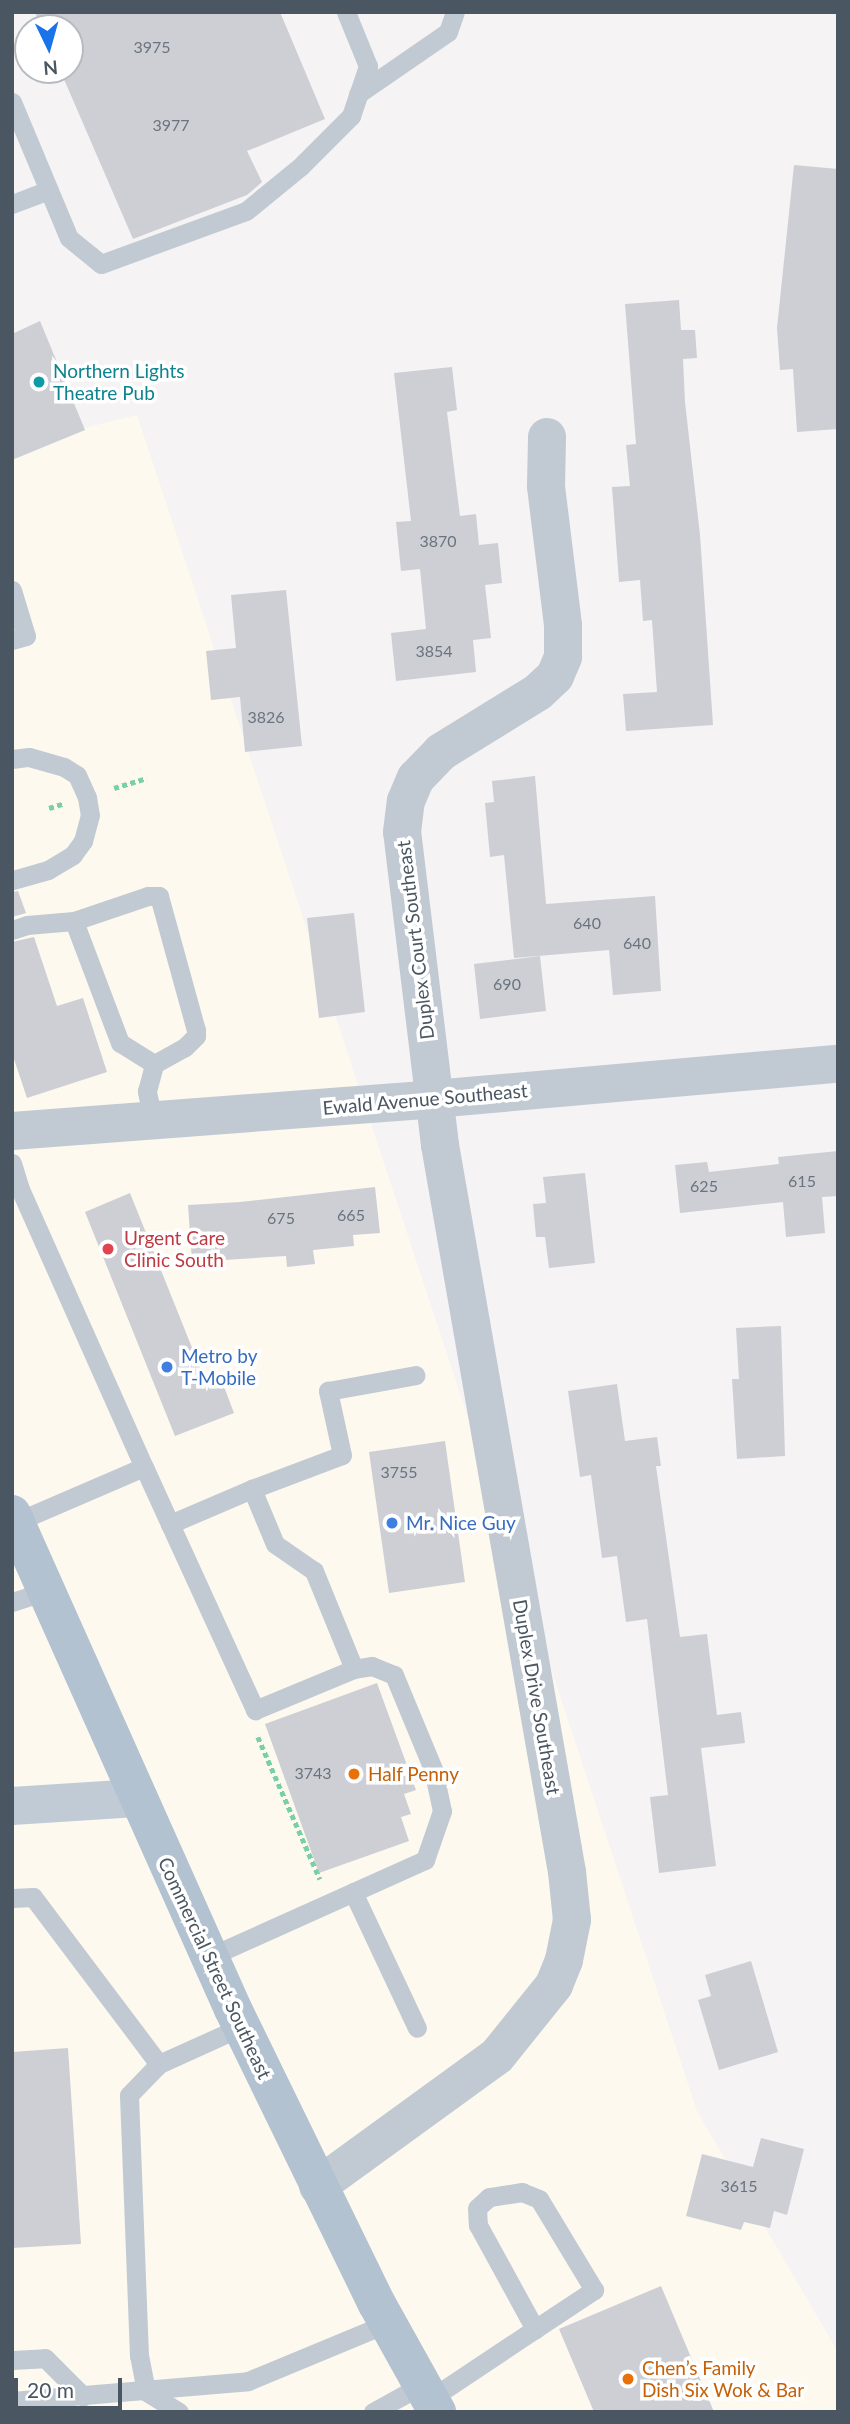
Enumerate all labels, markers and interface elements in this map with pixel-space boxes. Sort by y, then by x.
north arrow [14,14,84,84]
house number: 3975 [133,37,171,57]
text: N [42,56,59,81]
house number: 3977 [152,115,190,135]
place label: Northern Lights Theatre Pub [53,360,184,404]
marker: Northern Lights Theatre Pub [31,374,47,390]
house number: 3870 [419,531,457,551]
house number: 3854 [415,641,453,661]
house number: 3826 [247,707,285,727]
street label: Duplex Court Southeast [391,839,439,1041]
house number: 640 [573,913,601,933]
house number: 640 [623,933,651,953]
house number: 690 [493,974,521,994]
street label: Ewald Avenue Southeast [321,1079,529,1119]
house number: 615 [788,1171,816,1191]
house number: 625 [690,1176,718,1196]
house number: 665 [337,1205,365,1225]
house number: 675 [267,1208,295,1228]
place label: Urgent Care Clinic South [124,1227,225,1271]
marker: Urgent Care Clinic South [98,1239,118,1259]
place label: Metro by T-Mobile [181,1345,257,1389]
marker: Metro by T-Mobile [159,1359,175,1375]
house number: 3755 [380,1462,418,1482]
place label: Mr. Nice Guy [406,1512,516,1534]
marker: Mr. Nice Guy [384,1515,400,1531]
street label: Duplex Drive Southeast [509,1598,565,1796]
house number: 3743 [294,1763,332,1783]
place label: Half Penny [368,1763,459,1785]
marker: Half Penny [346,1766,362,1782]
street label: Commercial Street Southeast [154,1854,276,2082]
house number: 3615 [720,2176,758,2196]
place label: Chen’s Family Dish Six Wok & Bar [642,2357,804,2401]
scale bar [18,2364,126,2408]
marker: Chen’s Family Dish Six Wok & Bar [620,2371,636,2387]
text: 20 m [27,2377,74,2402]

